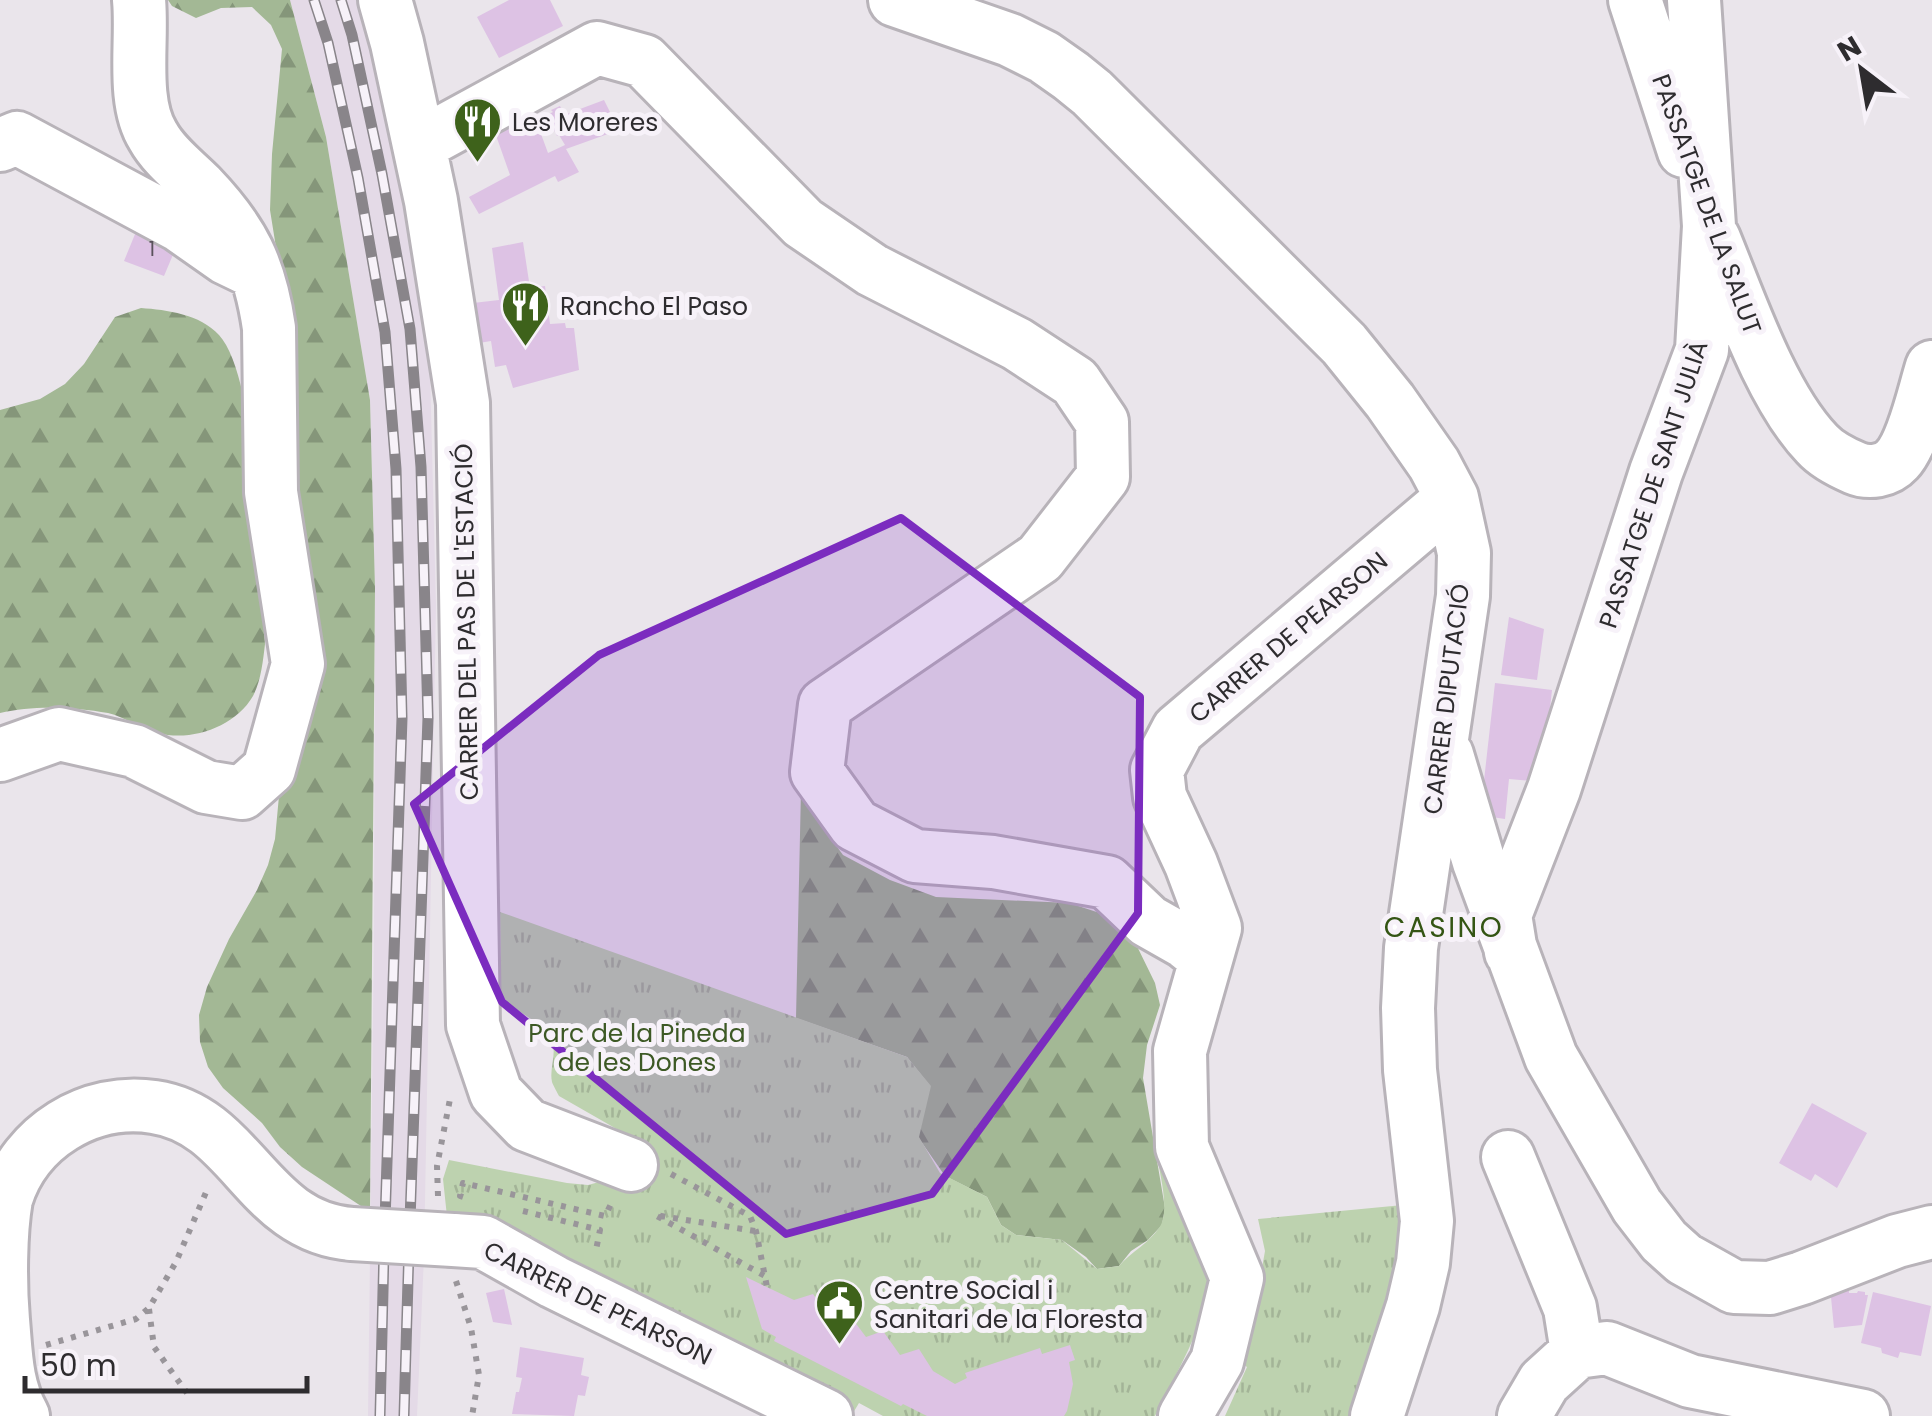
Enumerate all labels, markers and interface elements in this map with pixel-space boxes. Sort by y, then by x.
north arrow [1812,20,1912,120]
text: N [1830,27,1868,71]
street label: PASSATGE DE LA SALUT [1643,69,1770,339]
restaurant icon: Les Moreres [451,96,503,164]
place label: Les Moreres [512,105,658,140]
house number: 1 [149,235,155,263]
restaurant icon: Rancho El Paso [499,280,551,348]
place label: Rancho El Paso [560,289,748,324]
street label: PASSATGE DE SANT JULIÀ [1590,336,1717,632]
street label: CARRER DEL PAS DE L'ESTACIÓ [446,443,487,801]
street label: CARRER DE PEARSON [1181,544,1395,731]
street label: CARRER DIPUTACIÓ [1415,582,1478,816]
district label: CASINO [1384,908,1504,947]
park label: Parc de la Pineda de les Dones [528,1016,746,1080]
street label: CARRER DE PEARSON [478,1233,718,1374]
place label: Centre Social i Sanitari de la Floresta [874,1273,1143,1337]
public building icon: Centre Social i Sanitari de la Floresta [813,1278,865,1346]
scale bar [25,1331,308,1393]
text: 50 m [40,1344,117,1387]

